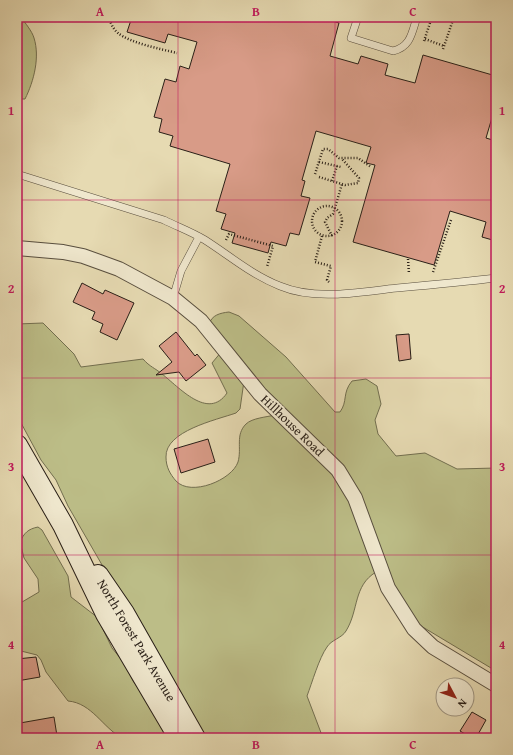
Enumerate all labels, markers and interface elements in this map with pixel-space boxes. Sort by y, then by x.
text: A [96,2,105,21]
text: B [252,2,260,21]
text: C [409,2,417,21]
text: 1 [8,101,14,120]
text: 1 [499,101,505,120]
text: 2 [8,279,15,298]
text: 2 [499,279,506,298]
street label: Hillhouse Road [257,390,329,461]
text: 3 [8,457,14,476]
text: 3 [499,457,505,476]
street label: North Forest Park Avenue [93,576,181,705]
text: 4 [8,635,15,654]
text: 4 [499,635,506,654]
north arrow [435,677,475,717]
text: N [454,696,471,712]
text: A [96,735,105,754]
text: B [252,735,260,754]
text: C [409,735,417,754]

